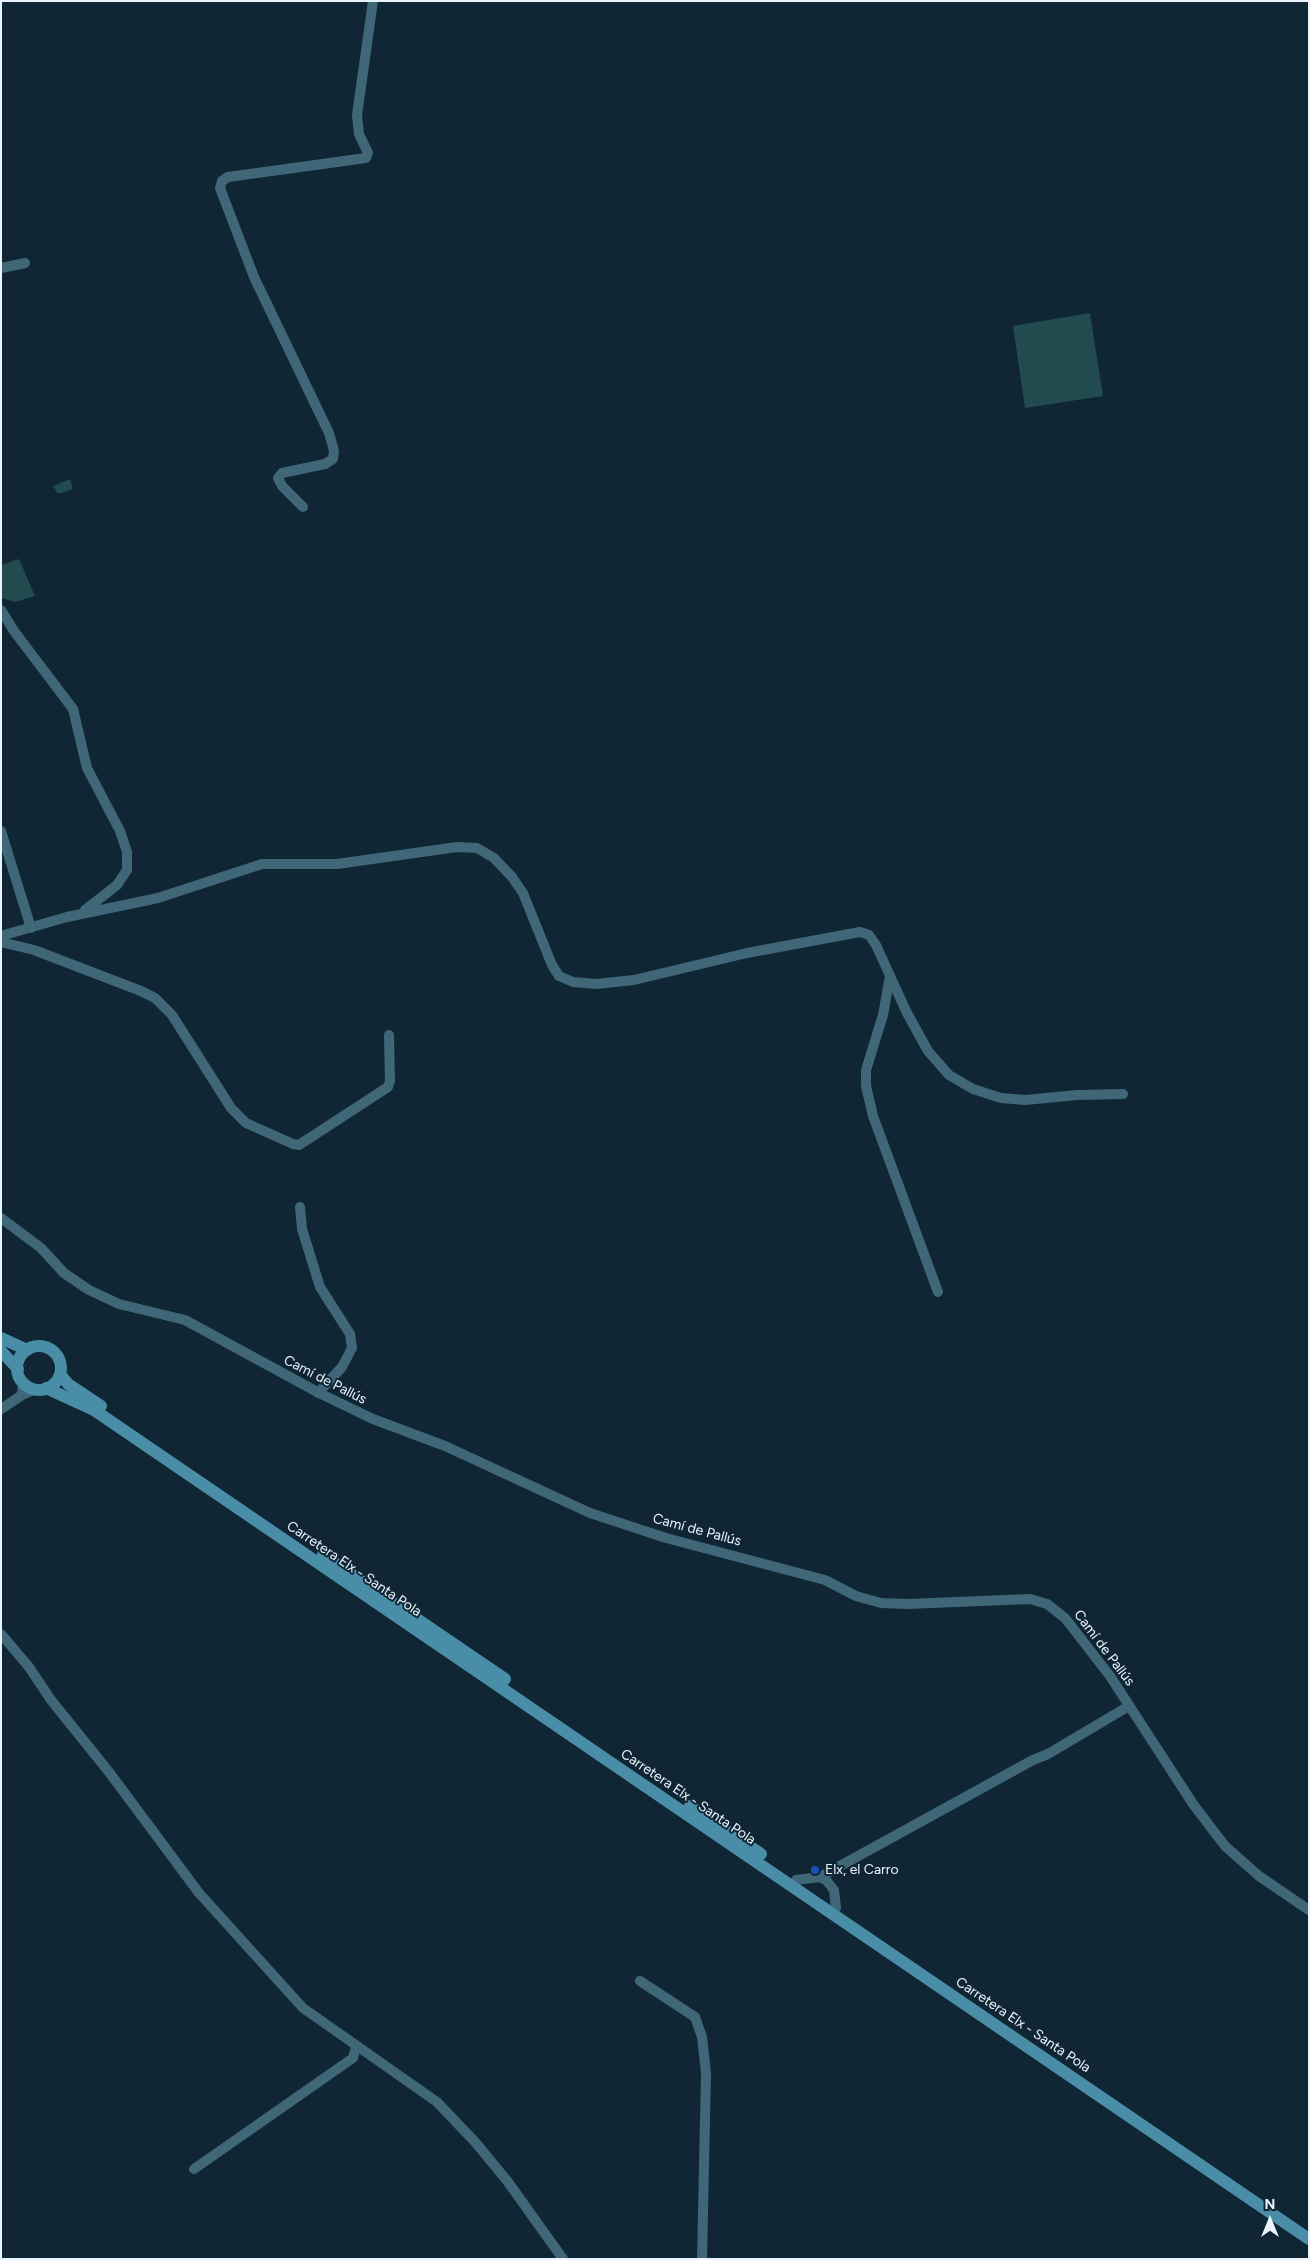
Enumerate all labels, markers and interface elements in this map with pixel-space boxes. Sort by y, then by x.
street label: Camí de Pallús [281,1352,369,1408]
street label: Camí de Pallús [651,1510,743,1550]
street label: Carretera Elx - Santa Pola [283,1518,425,1620]
street label: Camí de Pallús [1070,1607,1138,1689]
street label: Carretera Elx - Santa Pola [617,1746,759,1848]
place label: Elx, el Carro [825,1862,899,1878]
marker: Elx, el Carro [809,1864,821,1876]
street label: Carretera Elx - Santa Pola [952,1974,1094,2076]
north arrow [1245,2195,1295,2245]
text: N [1265,2196,1275,2213]

